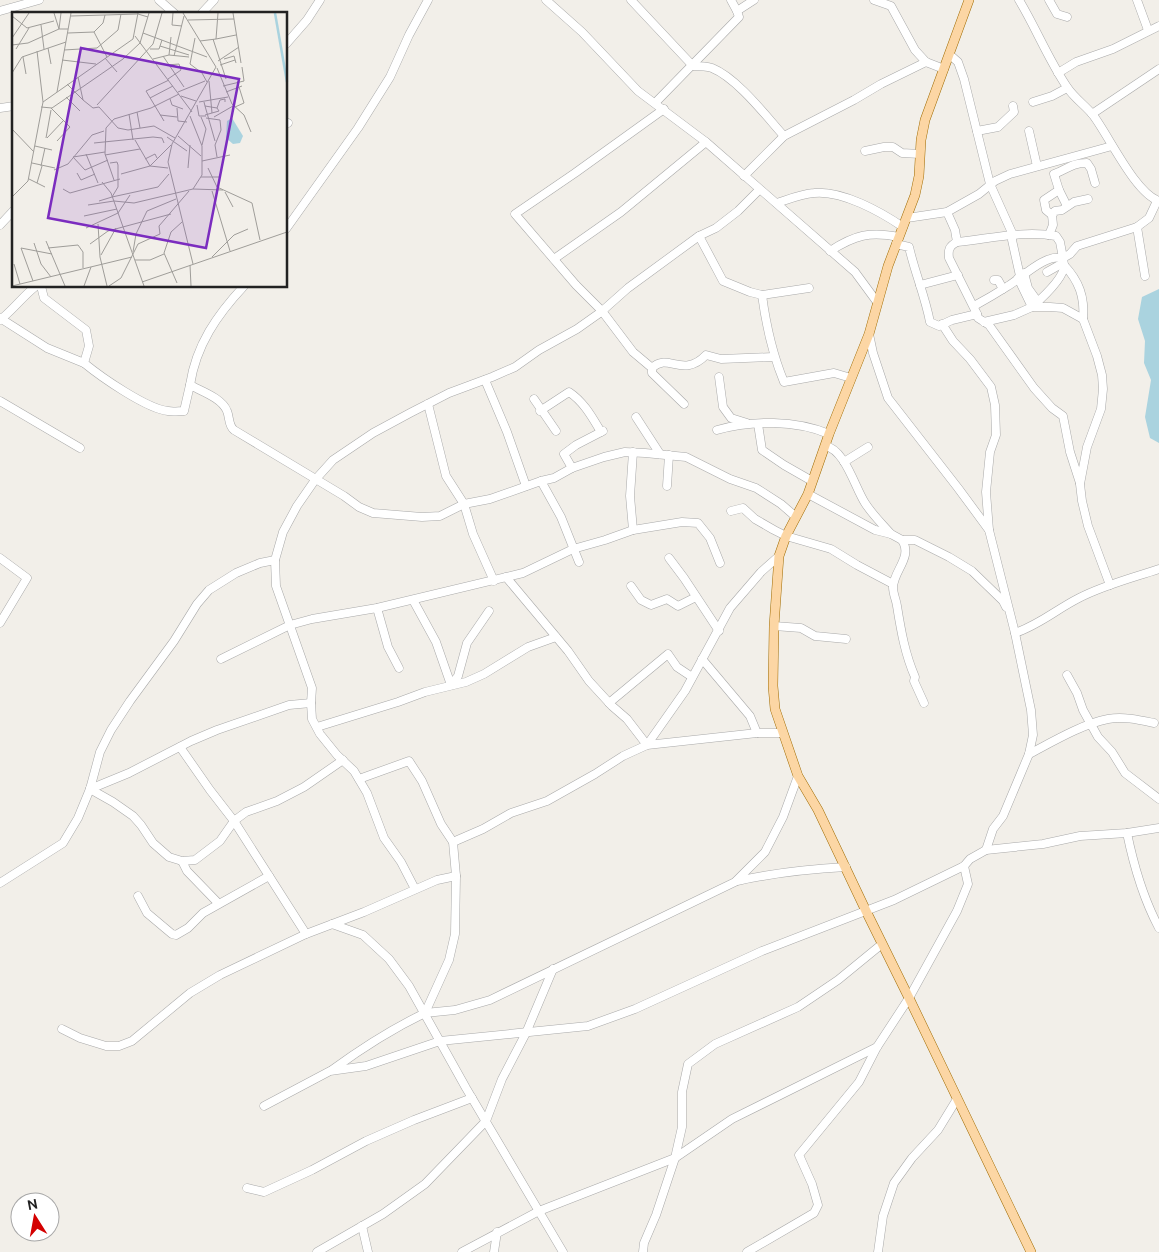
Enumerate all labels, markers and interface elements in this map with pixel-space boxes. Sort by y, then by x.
inset map [12,12,288,288]
north arrow [10,1192,60,1242]
text: N [26,1195,39,1213]

